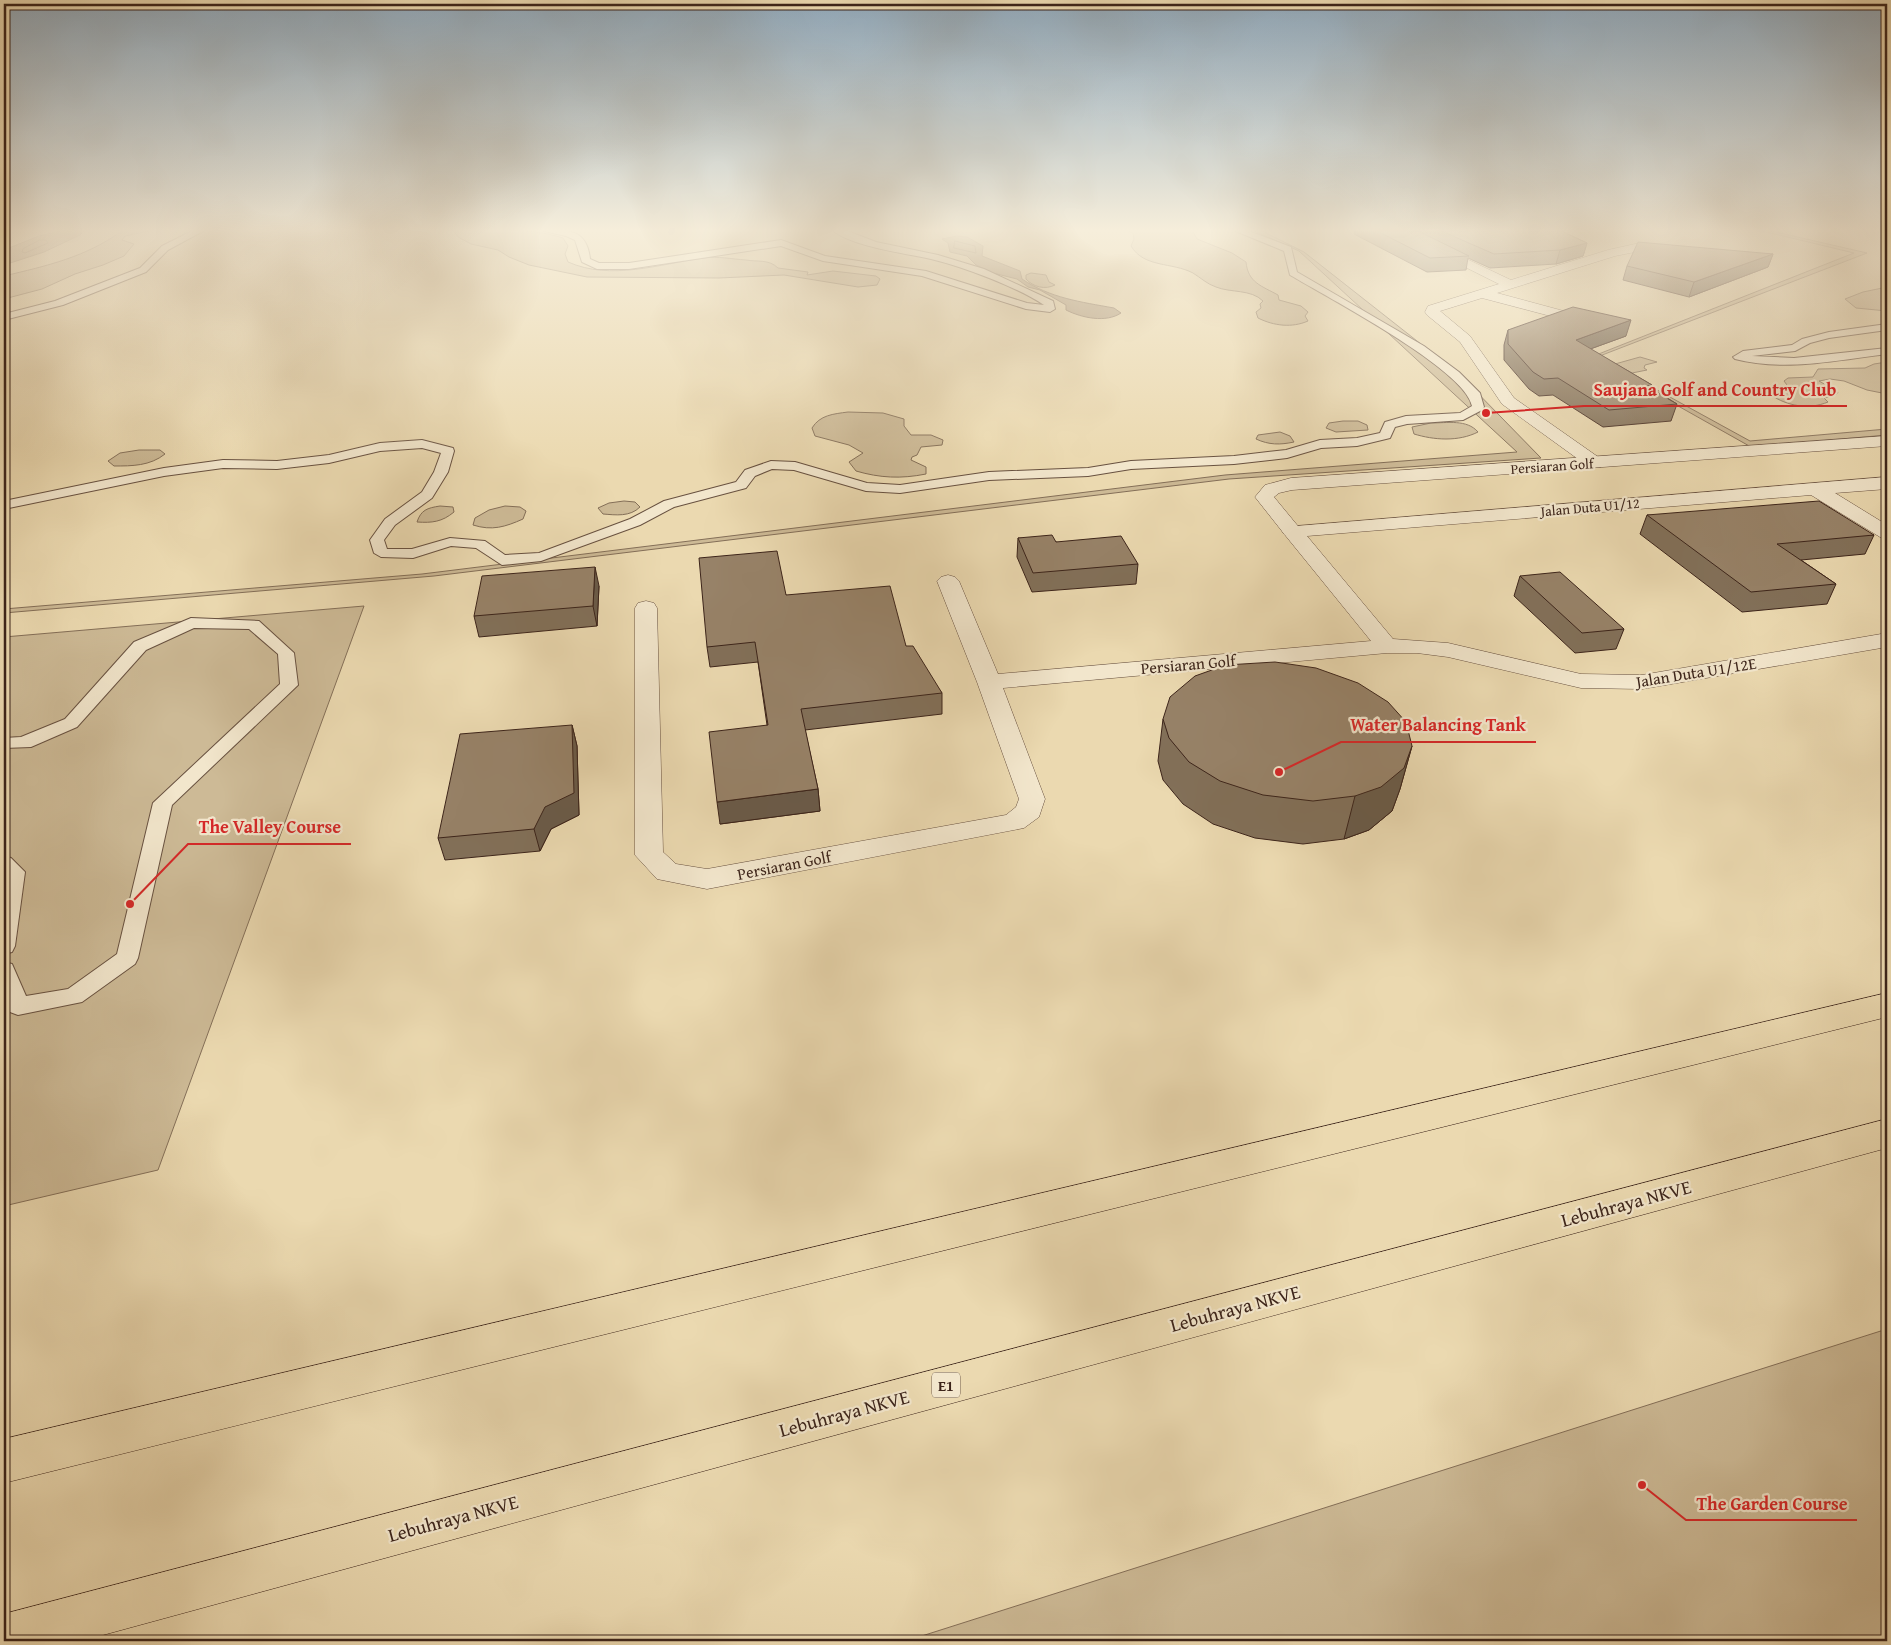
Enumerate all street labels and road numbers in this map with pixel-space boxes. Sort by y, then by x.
street label: Persiaran Golf [1510,453,1596,479]
street label: Jalan Duta U1/12 [1538,493,1640,521]
street label: Persiaran Golf [1140,648,1238,680]
street label: Jalan Duta U1/12E [1632,651,1758,694]
street label: Persiaran Golf [735,844,835,886]
street label: Lebuhraya NKVE [1558,1172,1695,1234]
street label: Lebuhraya NKVE [1167,1277,1304,1339]
road number: E1 [932,1372,960,1398]
street label: Lebuhraya NKVE [776,1382,913,1444]
street label: Lebuhraya NKVE [385,1487,522,1549]

